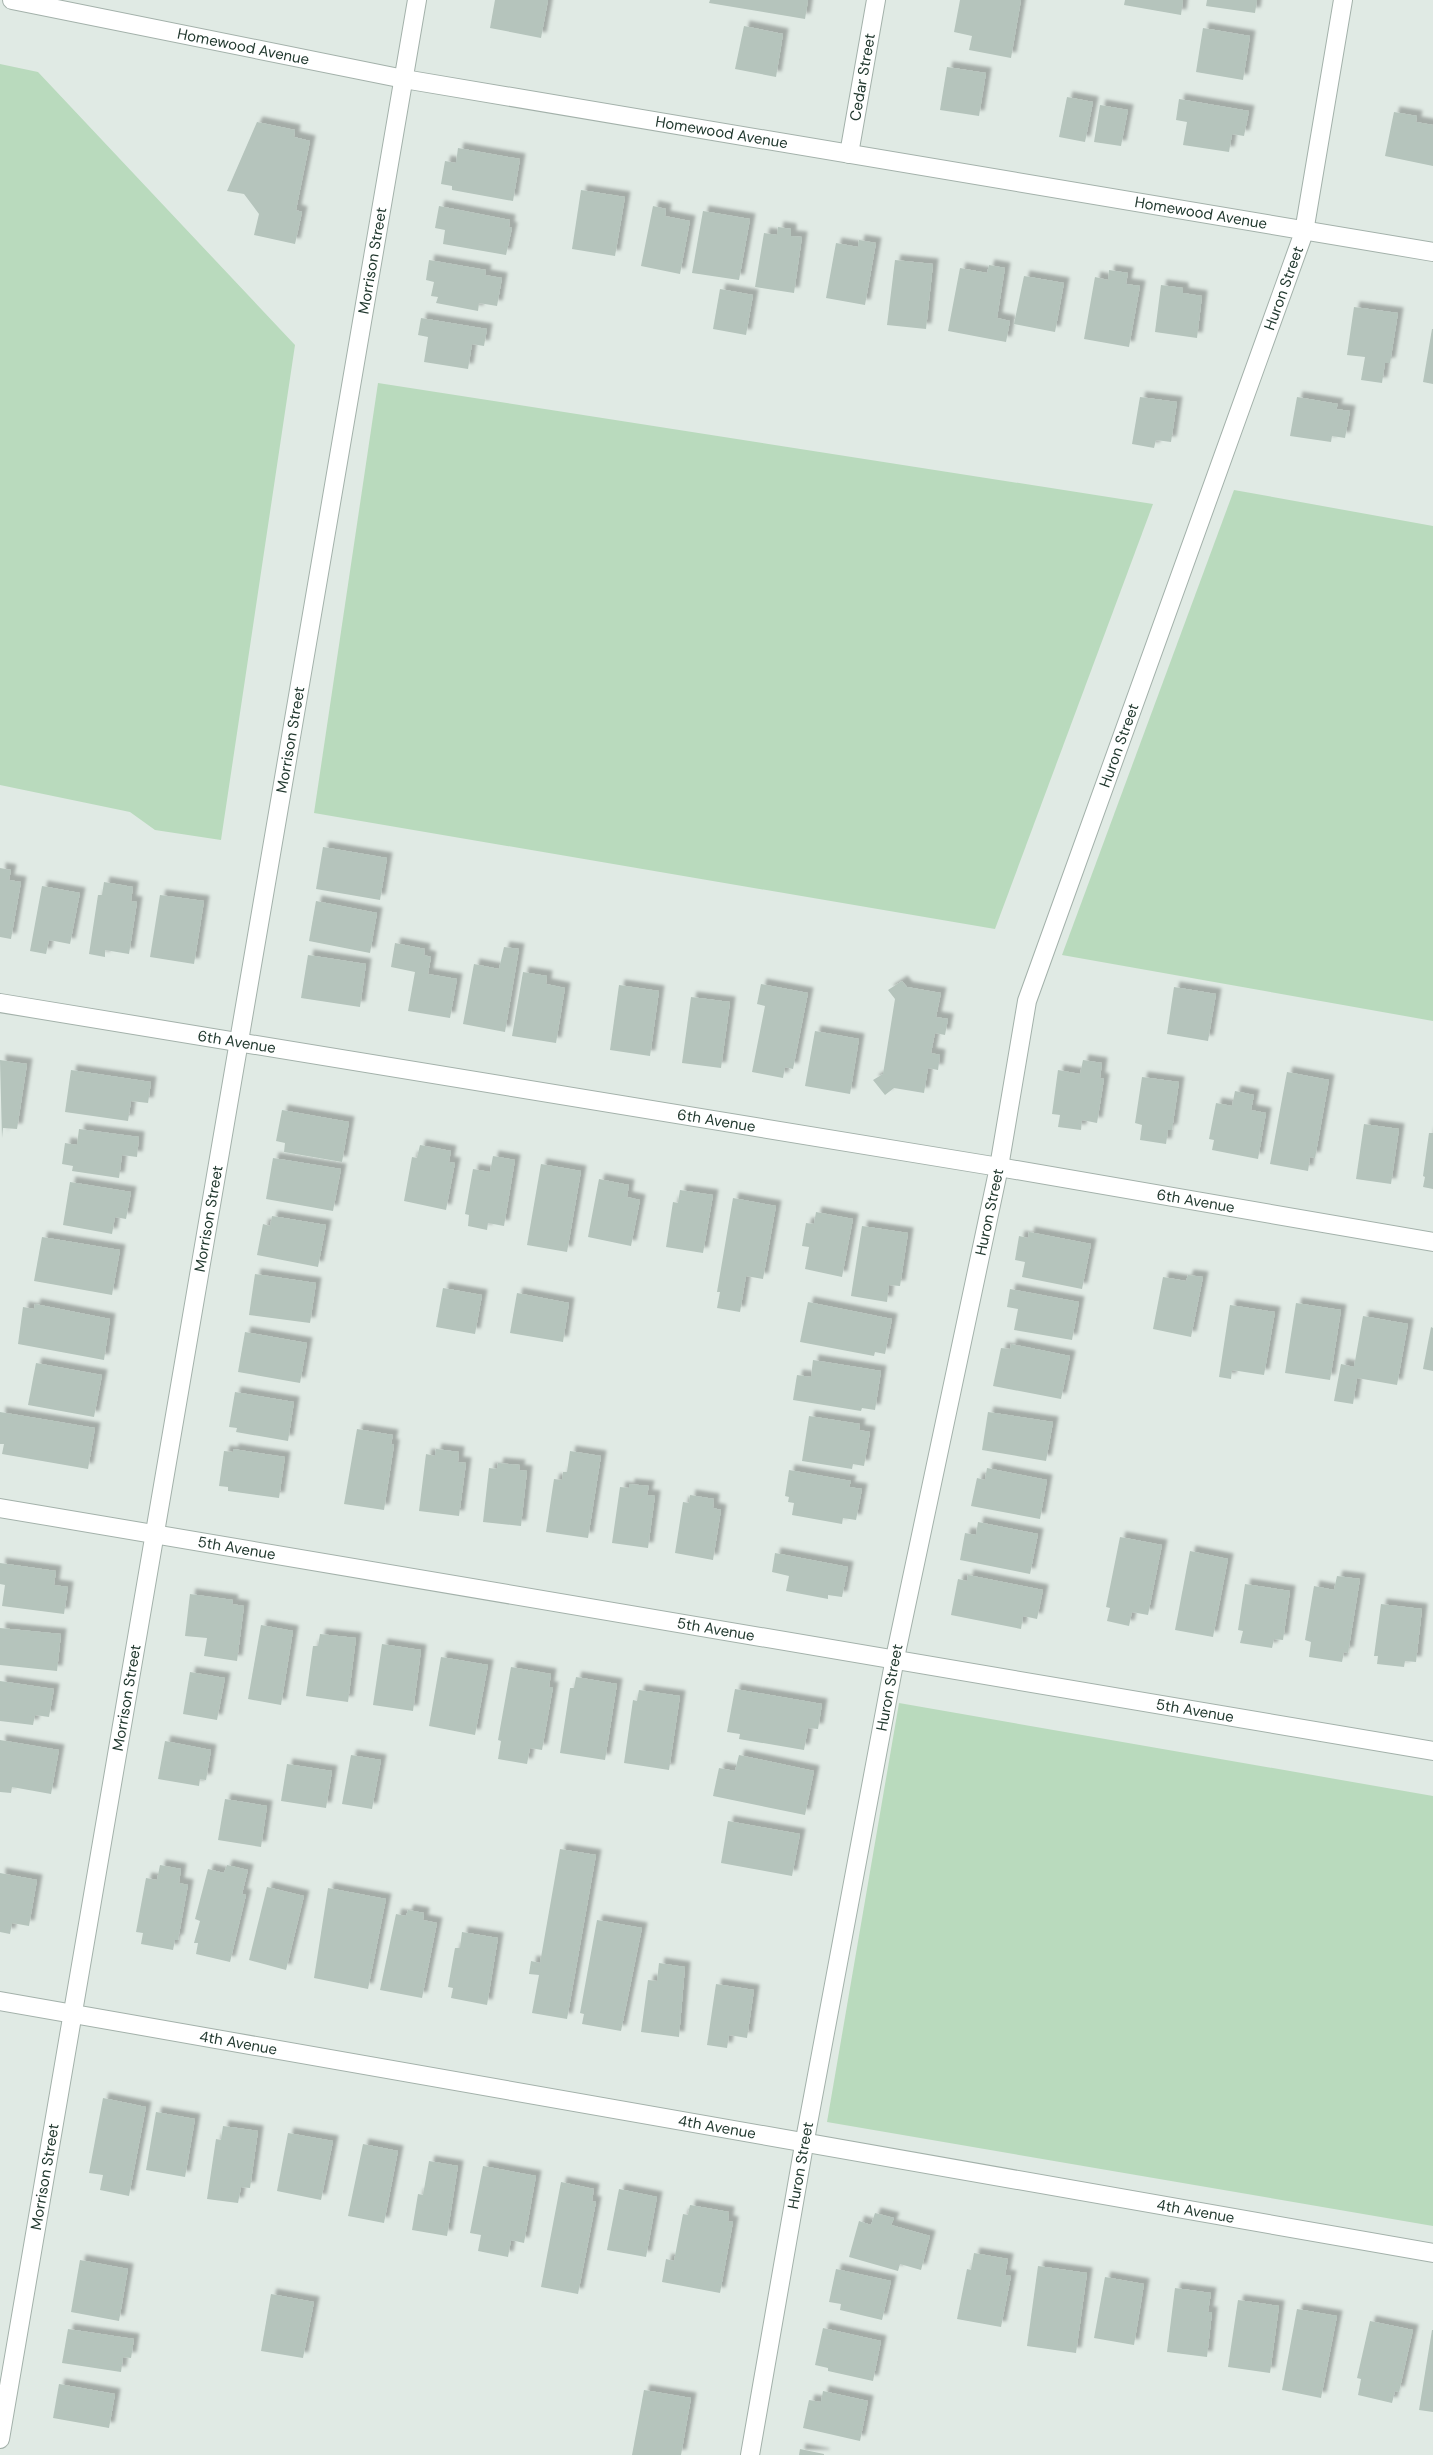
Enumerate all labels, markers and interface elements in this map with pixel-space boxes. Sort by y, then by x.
street label: Homewood Avenue [176,24,311,70]
street label: Cedar Street [845,32,880,123]
street label: Homewood Avenue [654,111,789,153]
street label: Homewood Avenue [1133,192,1269,234]
street label: Morrison Street [353,206,391,315]
street label: Huron Street [1259,243,1308,333]
street label: Morrison Street [272,685,310,795]
street label: Huron Street [1095,700,1143,790]
street label: 6th Avenue [196,1026,277,1058]
street label: 6th Avenue [676,1104,757,1137]
street label: Morrison Street [190,1164,228,1274]
street label: Huron Street [971,1167,1008,1257]
street label: 6th Avenue [1155,1184,1236,1218]
street label: 5th Avenue [196,1532,277,1565]
street label: 5th Avenue [675,1613,756,1646]
street label: Huron Street [872,1642,908,1733]
street label: Morrison Street [108,1643,146,1753]
street label: 5th Avenue [1154,1694,1235,1727]
street label: 4th Avenue [198,2026,279,2060]
street label: 4th Avenue [677,2110,757,2144]
street label: Huron Street [783,2120,818,2211]
street label: Morrison Street [26,2122,64,2232]
street label: 4th Avenue [1155,2195,1236,2228]

